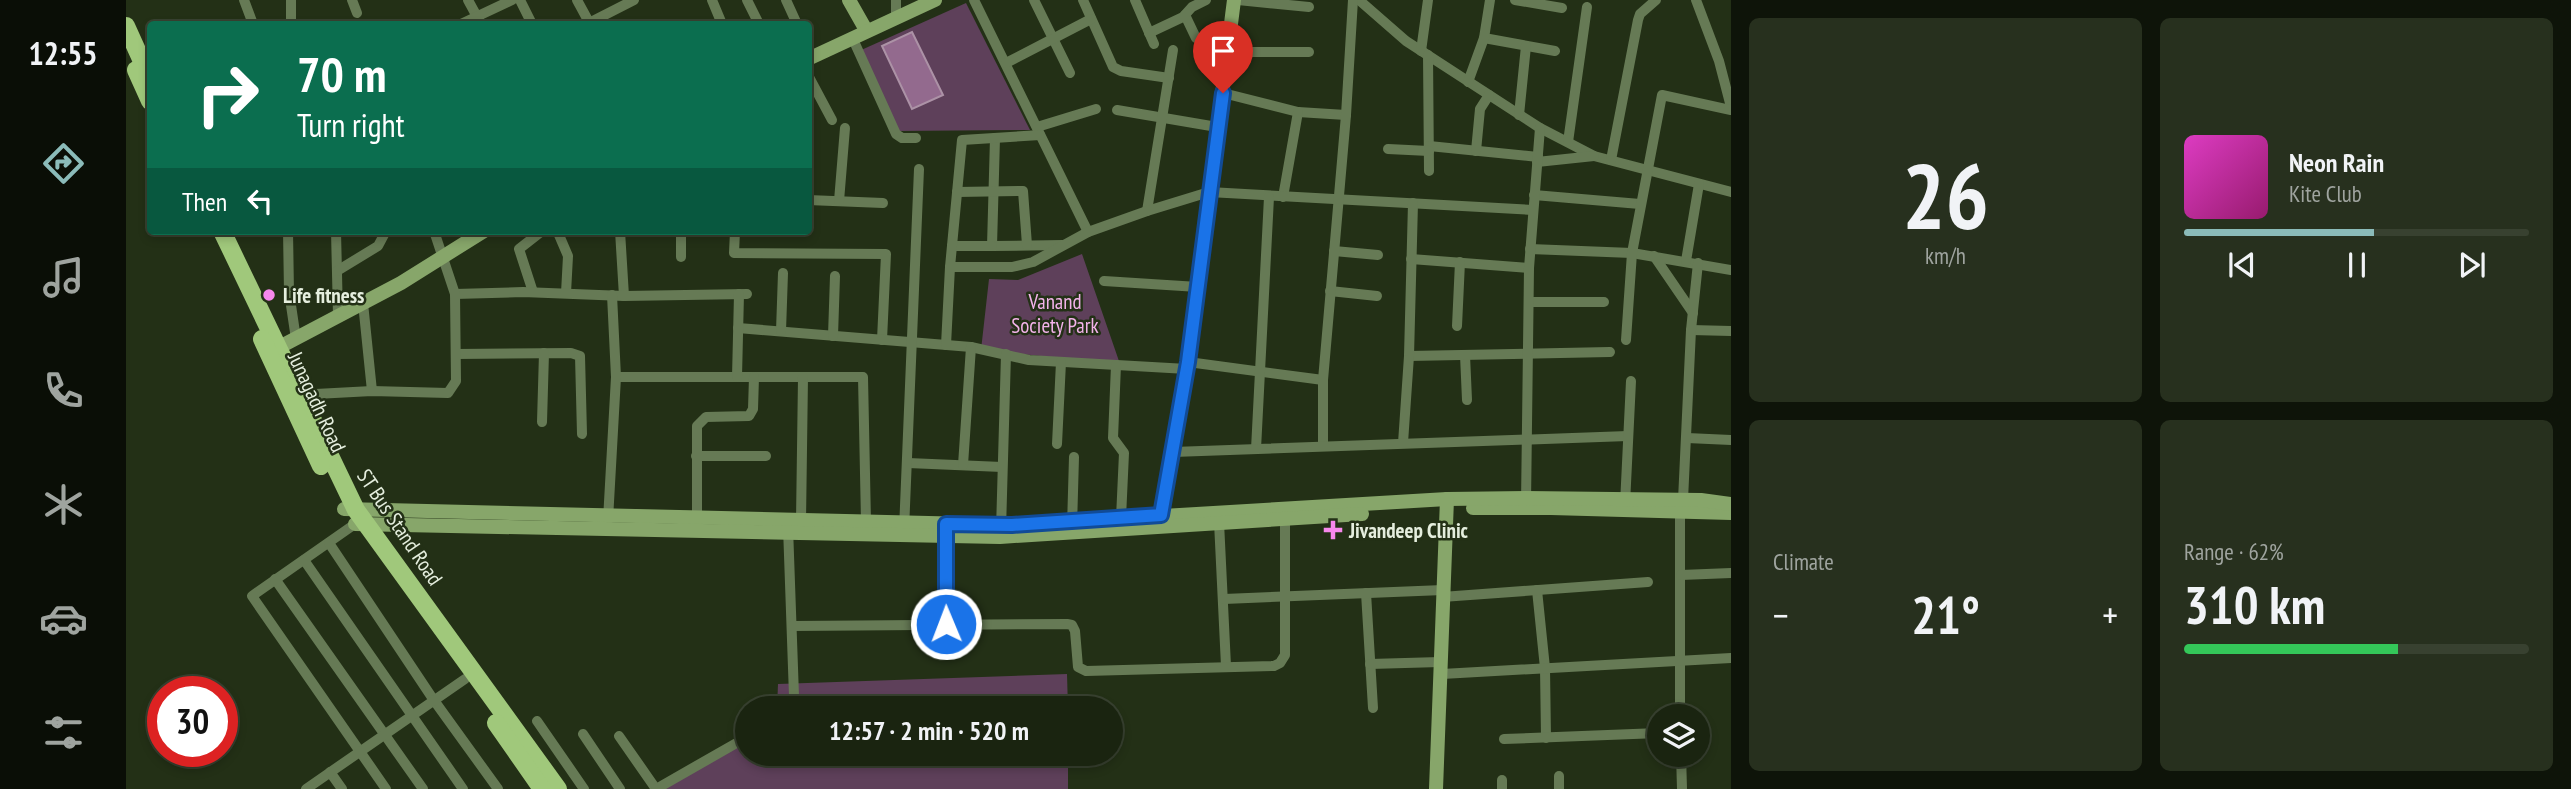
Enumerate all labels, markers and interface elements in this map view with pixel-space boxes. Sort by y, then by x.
pin [1193,21,1253,93]
text: 12:55 [28,32,98,74]
icon: arrive [1204,32,1242,70]
text: 70 m [297,42,386,106]
icon: right [182,49,273,140]
text: Turn right [297,104,405,146]
text: 26 [1902,136,1989,254]
icon: directions [39,139,88,188]
text: Neon Rain [2289,146,2384,179]
text: Kite Club [2289,179,2362,208]
icon: left [241,182,279,220]
text: Then [182,185,227,218]
text: km/h [1925,241,1966,270]
icon: previous [2223,246,2261,284]
icon: pause [2338,246,2376,284]
icon: next [2453,246,2491,284]
icon: music [39,253,88,302]
place label: Life fitness [283,282,364,309]
marker: Life fitness [261,287,277,303]
park label: Vanand Society Park [1011,288,1099,339]
street label: Junagadh Road [282,346,352,457]
icon: phone [39,366,88,415]
street label: ST Bus Stand Road [351,464,449,590]
icon: climate [39,480,88,529]
place label: Jivandeep Clinic [1348,517,1469,544]
marker: Jivandeep Clinic [1323,520,1343,540]
text: Range · 62% [2184,537,2284,566]
text: Climate [1773,547,1834,576]
text: 310 km [2184,571,2325,638]
text: 21° [1911,581,1980,648]
position arrow [909,587,983,661]
text: − [1773,590,1789,639]
text: + [2102,590,2118,639]
icon: car [39,594,88,643]
speed limit sign: 30 [147,676,238,767]
map controls [1647,704,1710,767]
button: layers [1647,704,1710,767]
icon: filters [39,708,88,757]
text: 12:57 · 2 min · 520 m [829,714,1029,747]

